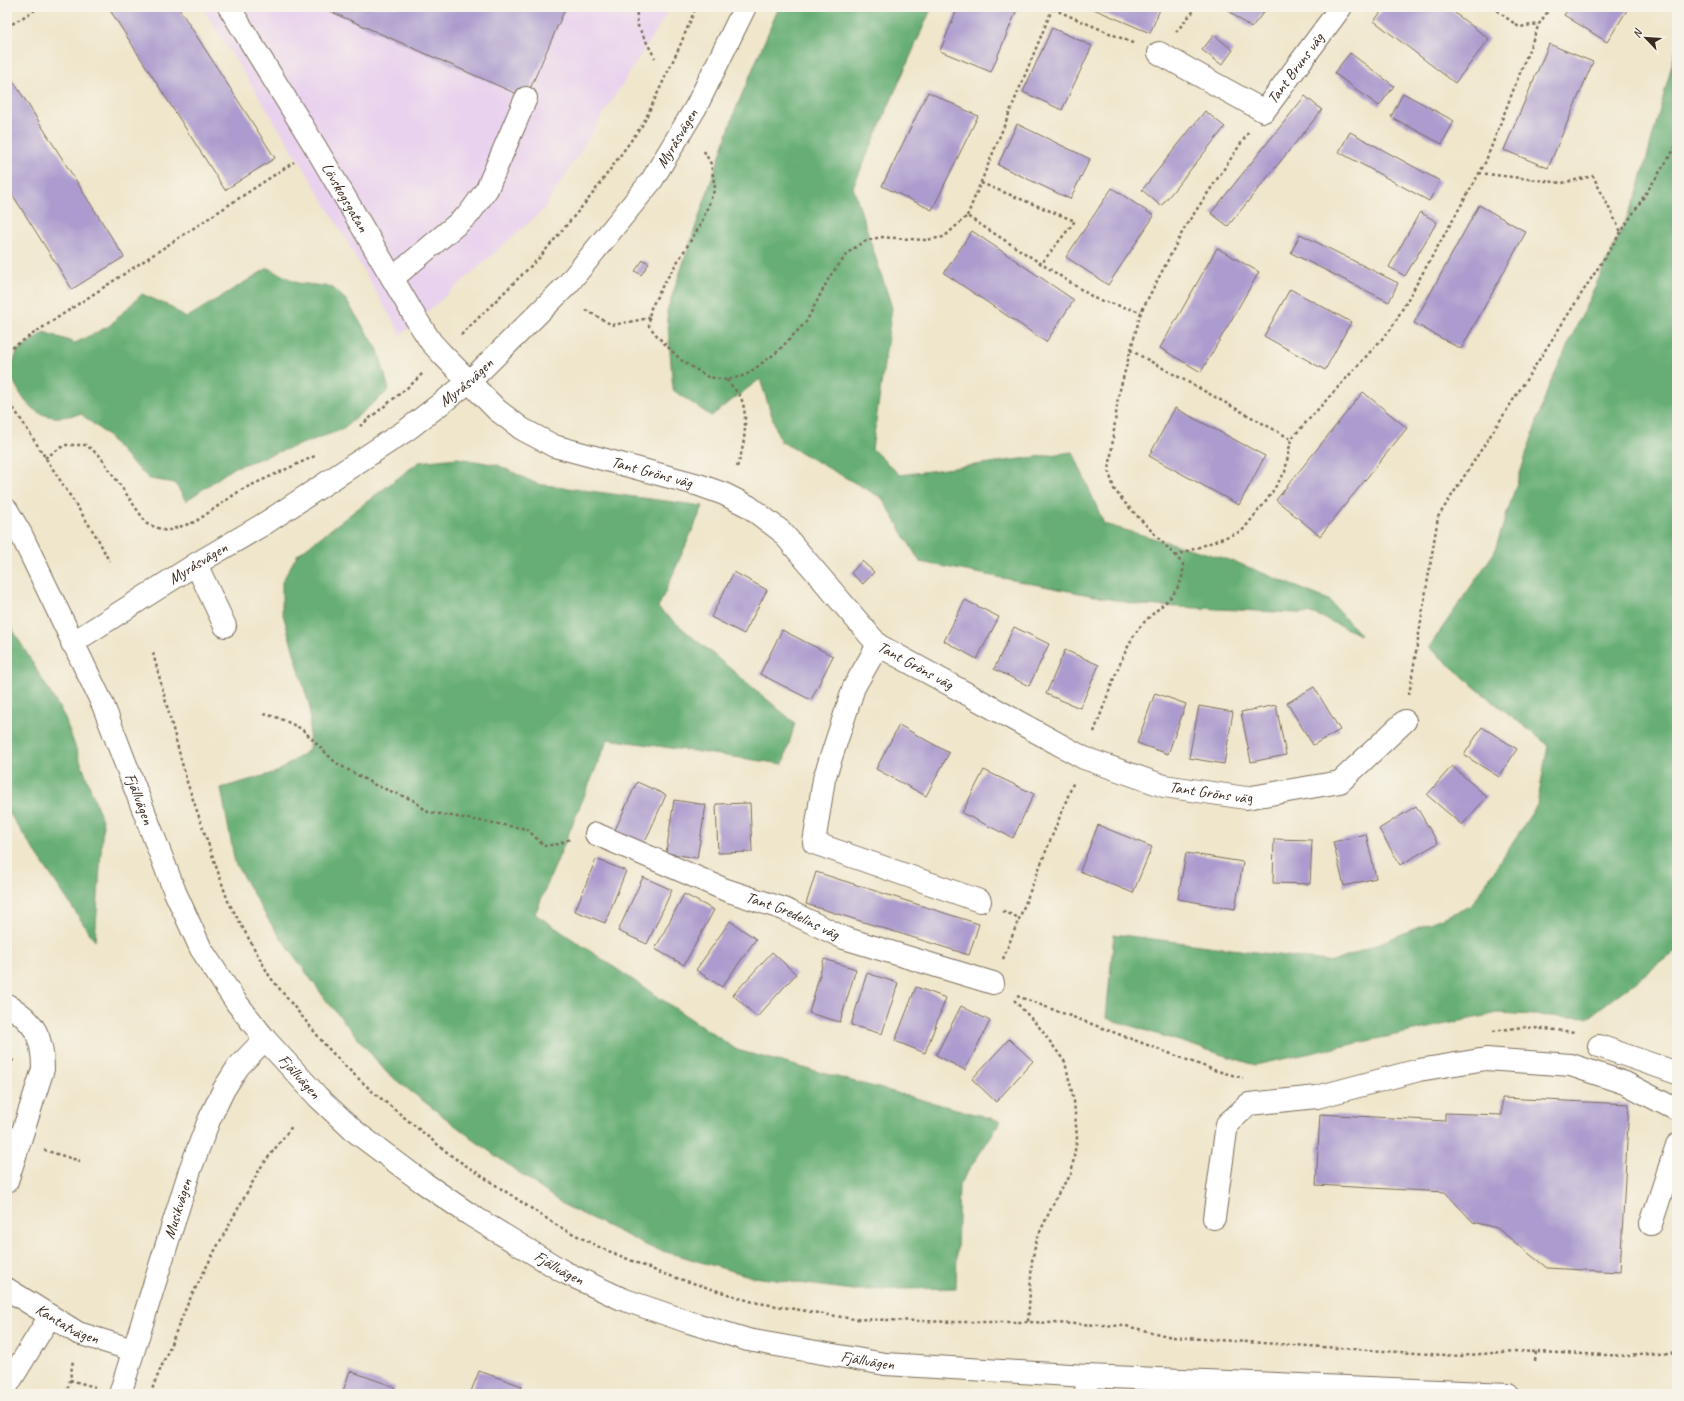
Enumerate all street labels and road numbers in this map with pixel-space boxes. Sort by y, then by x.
street label: Tant Bruns väg [1263,28,1329,108]
street label: Myråsvägen [652,105,703,172]
street label: Lövskogsgatan [317,159,373,236]
street label: Myråsvägen [435,353,498,411]
street label: Tant Gröns väg [609,452,696,493]
street label: Myråsvägen [165,537,232,589]
street label: Tant Gröns väg [874,637,958,695]
street label: Fjällvägen [120,770,158,828]
street label: Tant Gröns väg [1168,777,1255,808]
street label: Tant Gredelins väg [743,887,844,945]
street label: Fjällvägen [274,1050,325,1104]
street label: Musikvägen [159,1175,197,1241]
street label: Fjällvägen [531,1246,588,1290]
street label: Kantatvägen [32,1299,102,1349]
street label: Fjällvägen [839,1346,895,1375]

